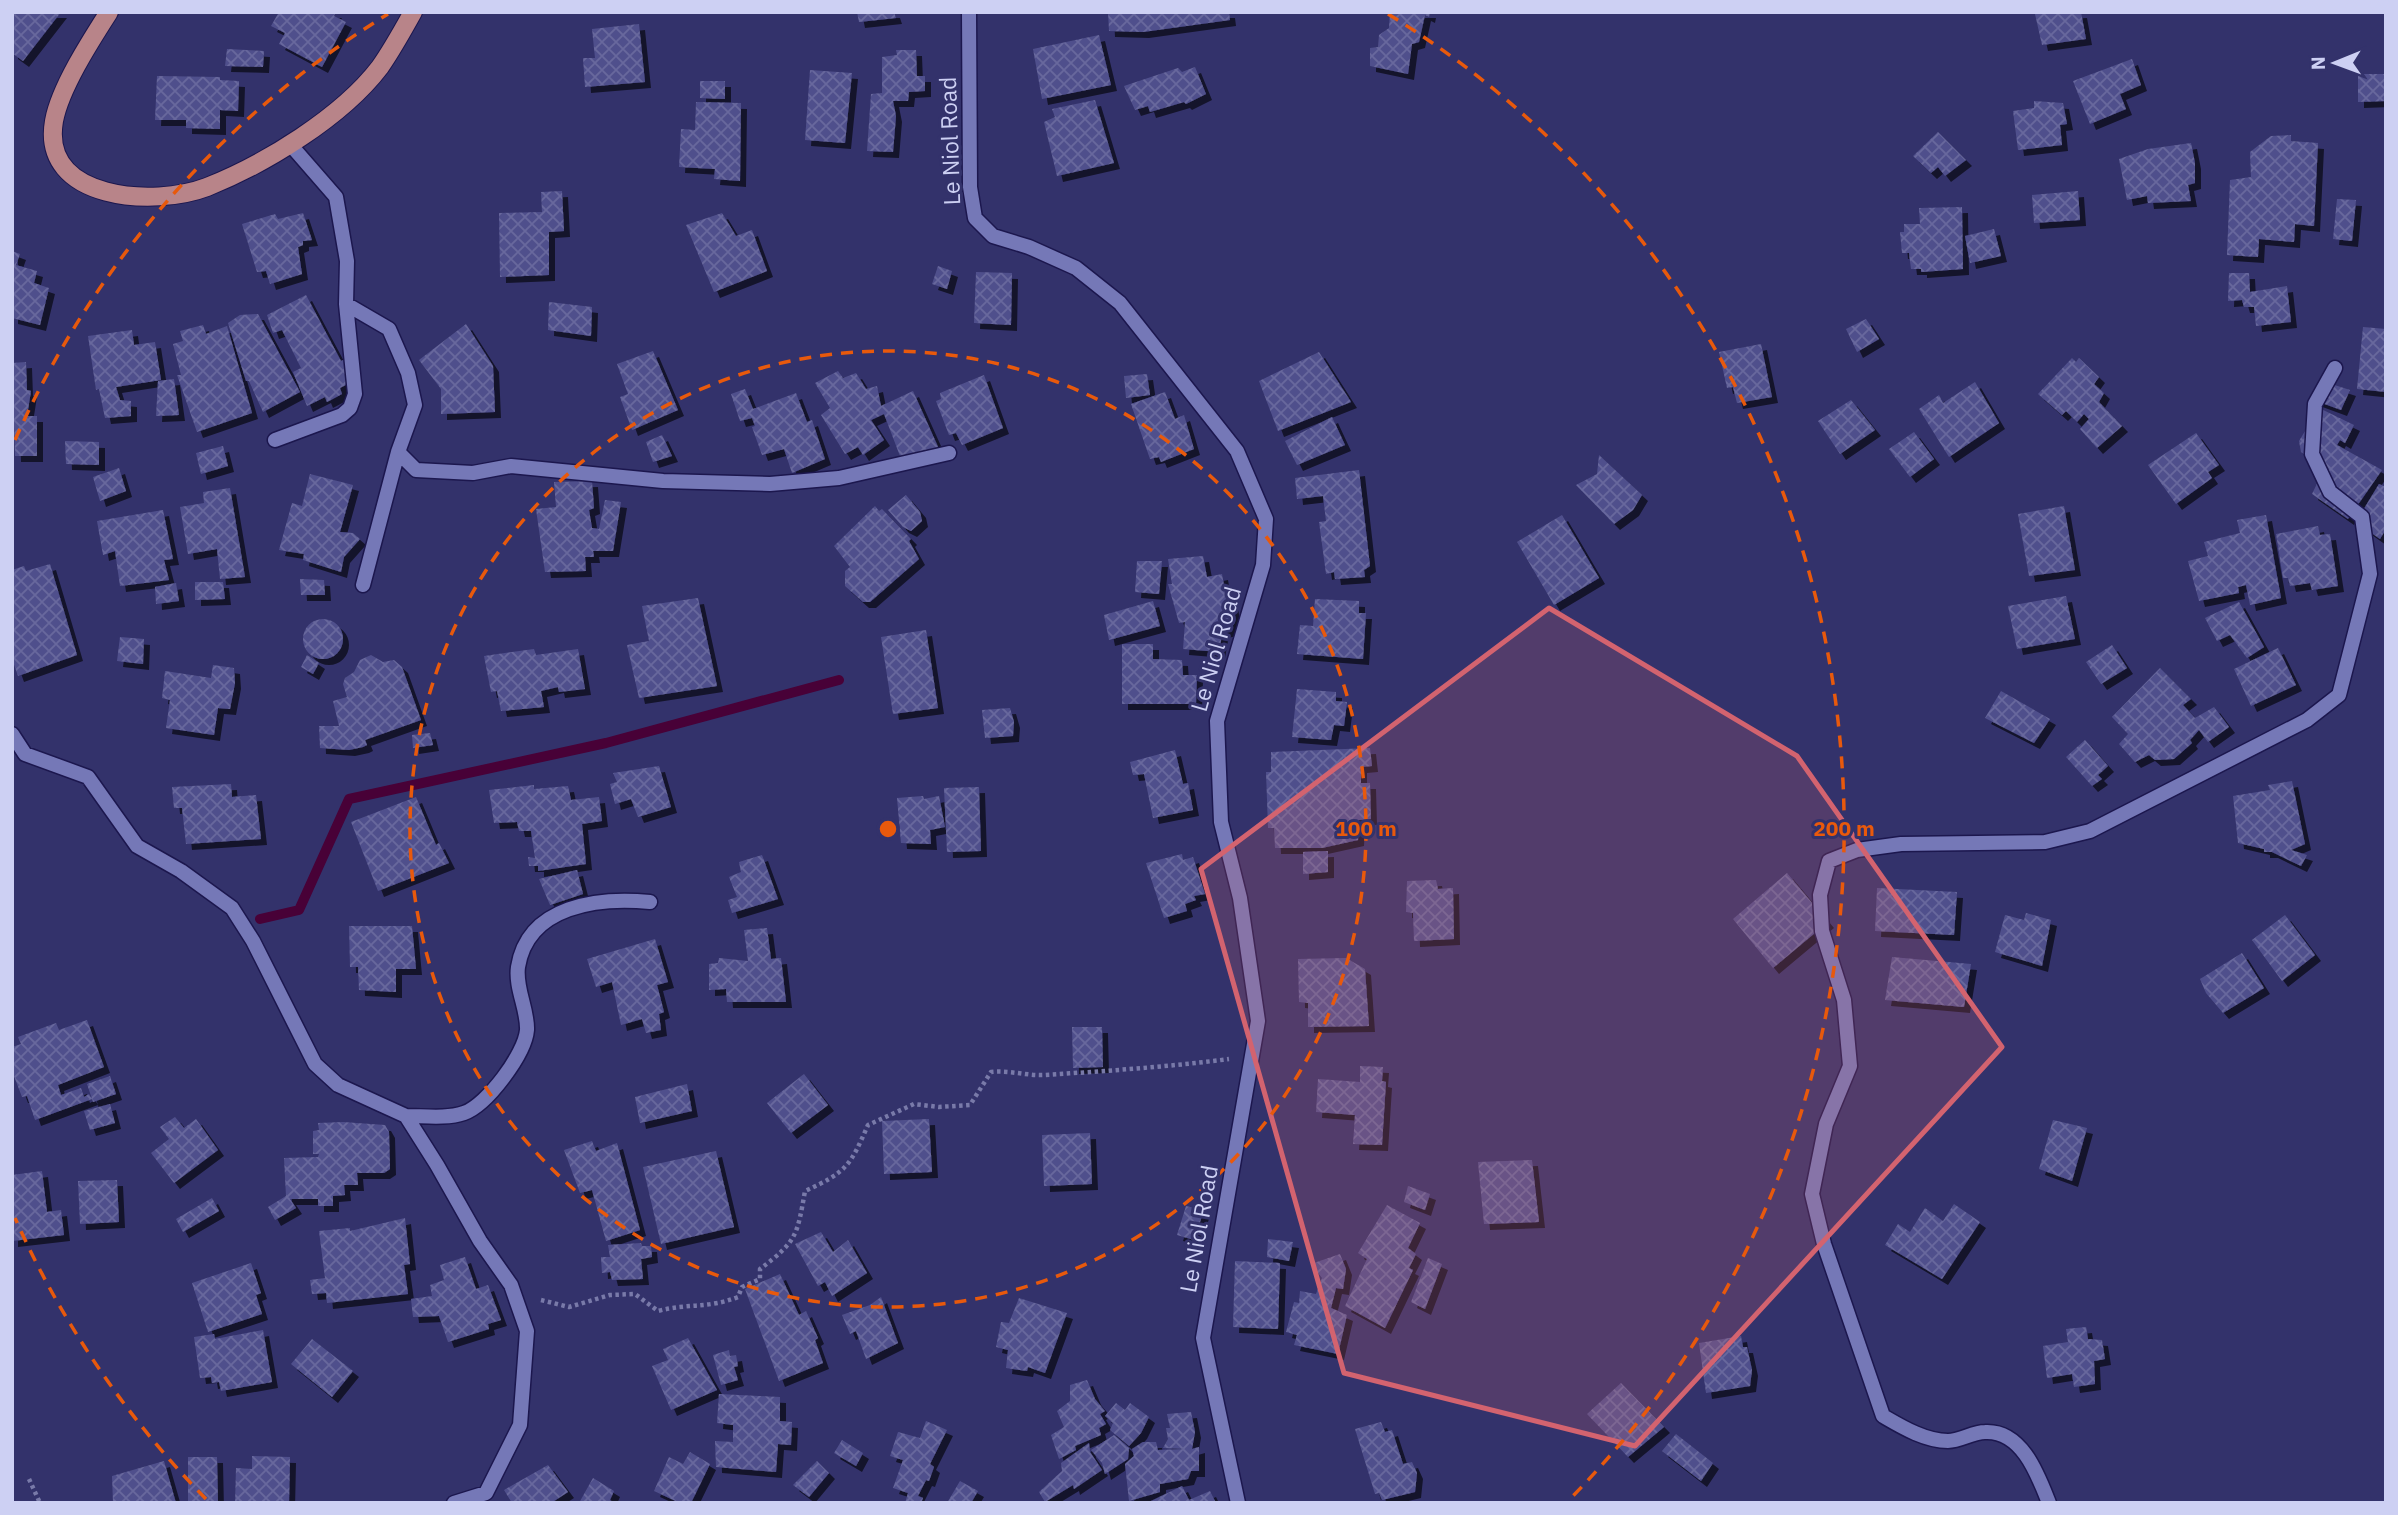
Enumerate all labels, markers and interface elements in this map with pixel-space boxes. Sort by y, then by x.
north arrow [2300,28,2370,98]
text: N [2306,56,2330,70]
street label: Le Niol Road [932,76,966,206]
street label: Le Niol Road [1183,583,1247,715]
text: 100 m [1335,814,1397,842]
text: 200 m [1813,814,1875,842]
centre of rings [876,817,900,841]
street label: Le Niol Road [1172,1163,1224,1295]

